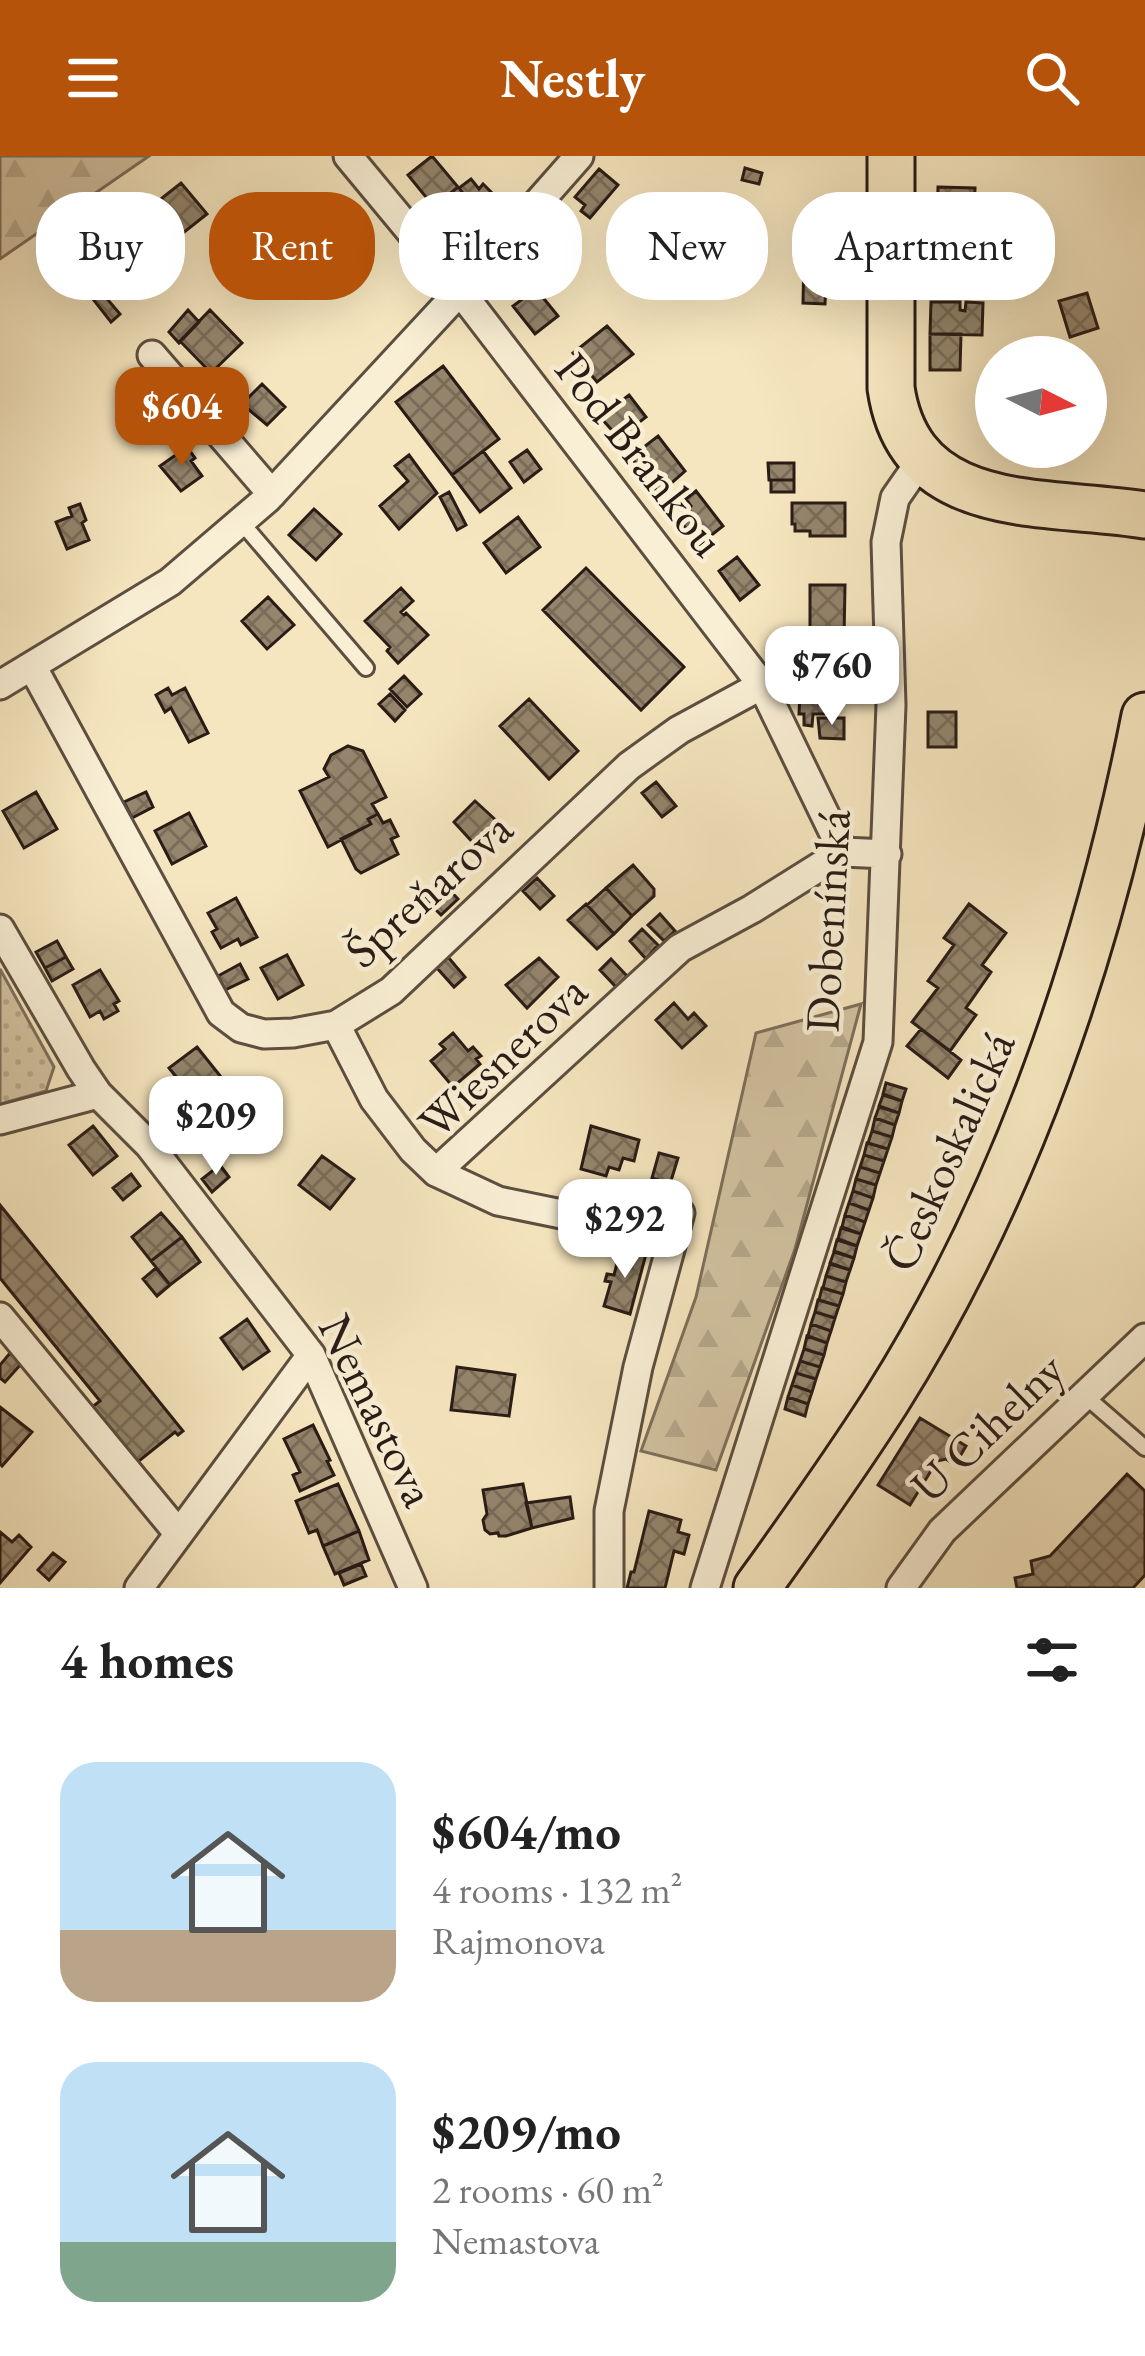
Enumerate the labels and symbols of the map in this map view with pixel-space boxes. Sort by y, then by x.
north arrow [975,336,1107,468]
street label: Pod Brankou [542,340,740,568]
pin: $604 [111,367,253,469]
pin: $760 [761,626,903,728]
street label: Špreňarova [331,797,526,981]
street label: Dobenínská [790,807,864,1034]
street label: Wiesnerova [404,960,600,1152]
street label: Českoskalická [868,1021,1029,1281]
pin: $209 [145,1076,287,1178]
pin: $292 [554,1179,696,1281]
street label: Nemastova [305,1304,451,1517]
street label: U Cihelny [897,1338,1078,1515]

